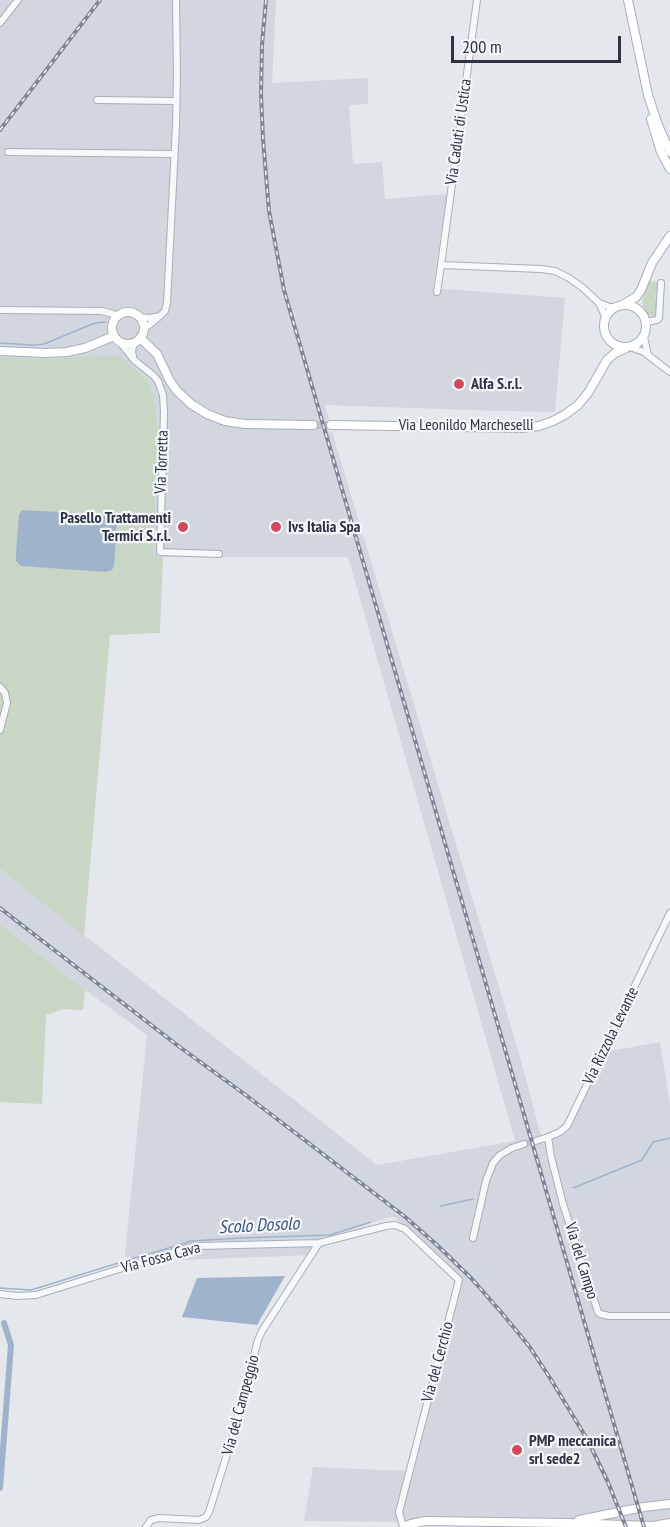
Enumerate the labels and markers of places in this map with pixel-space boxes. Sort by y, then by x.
place label: Alfa S.r.l. [471,374,522,394]
marker: Alfa S.r.l. [452,377,466,391]
place label: Pasello Trattamenti Termici S.r.l. [60,508,171,546]
place label: Ivs Italia Spa [288,517,360,537]
marker: Pasello Trattamenti Termici S.r.l. [176,520,190,534]
marker: Ivs Italia Spa [269,520,283,534]
place label: PMP meccanica srl sede2 [529,1431,616,1469]
marker: PMP meccanica srl sede2 [510,1443,524,1457]

